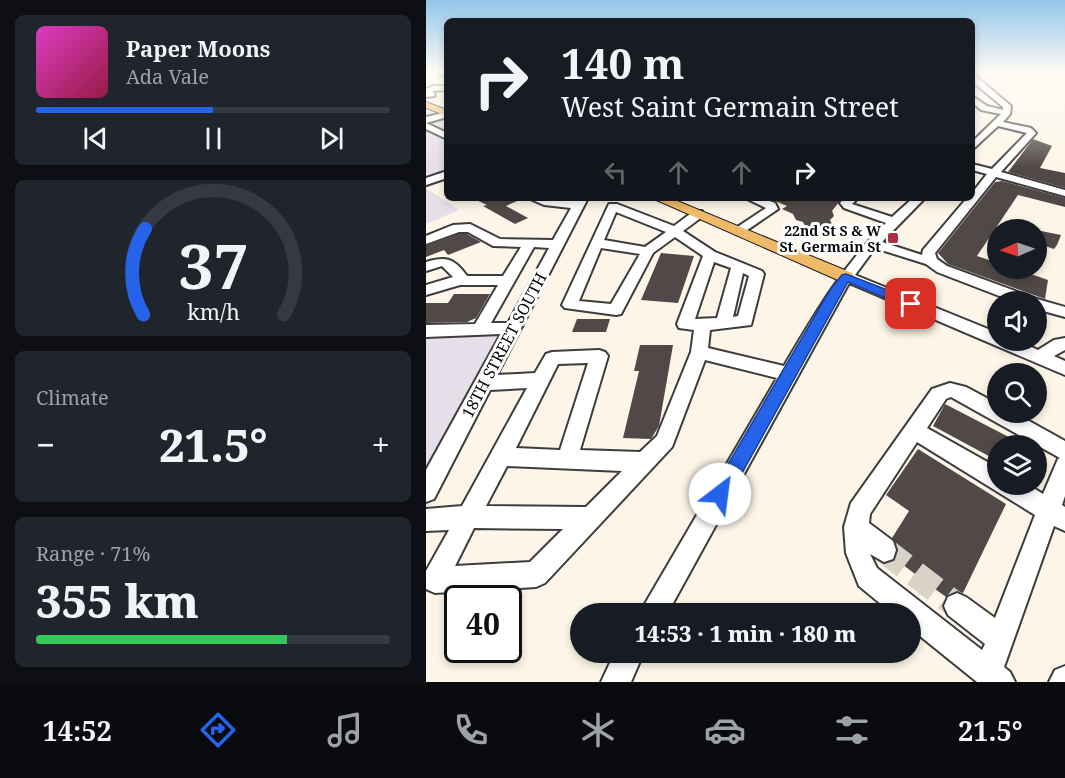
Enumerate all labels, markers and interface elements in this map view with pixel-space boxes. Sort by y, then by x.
text: Paper Moons [126,33,270,63]
text: 140 m [561,34,685,91]
icon: right [462,42,540,120]
text: Ada Vale [126,63,209,90]
text: West Saint Germain Street [561,88,899,125]
icon: previous [79,122,112,155]
icon: pause [197,122,230,155]
icon: next [315,122,348,155]
icon: left [599,156,632,189]
icon: ahead [662,156,695,189]
icon: ahead [725,156,758,189]
icon: right [788,156,821,189]
north arrow [987,219,1047,279]
map controls [987,219,1047,495]
place label: 22nd St S & W St. Germain St [779,221,881,256]
text: 37 [178,223,248,308]
marker: 22nd St S & W St. Germain St [886,231,900,245]
street label: 18TH STREET SOUTH [456,268,552,422]
pin [885,278,936,329]
icon: arrive [894,287,927,320]
button: sound [987,291,1047,351]
text: km/h [187,298,240,327]
button: search [987,363,1047,423]
text: Climate [36,384,109,411]
text: 21.5° [159,414,268,475]
text: − [36,422,55,467]
text: + [372,422,390,467]
button: layers [987,435,1047,495]
position arrow [688,462,752,526]
text: Range · 71% [36,540,150,567]
text: 355 km [36,570,199,631]
speed limit sign: 40 [444,585,522,663]
text: 14:53 · 1 min · 180 m [635,618,856,648]
icon: directions [197,709,239,751]
icon: music [324,709,366,751]
icon: phone [450,709,492,751]
icon: climate [577,709,619,751]
icon: car [704,709,746,751]
icon: filters [831,709,873,751]
text: 14:52 [42,712,112,749]
text: 21.5° [958,712,1023,749]

